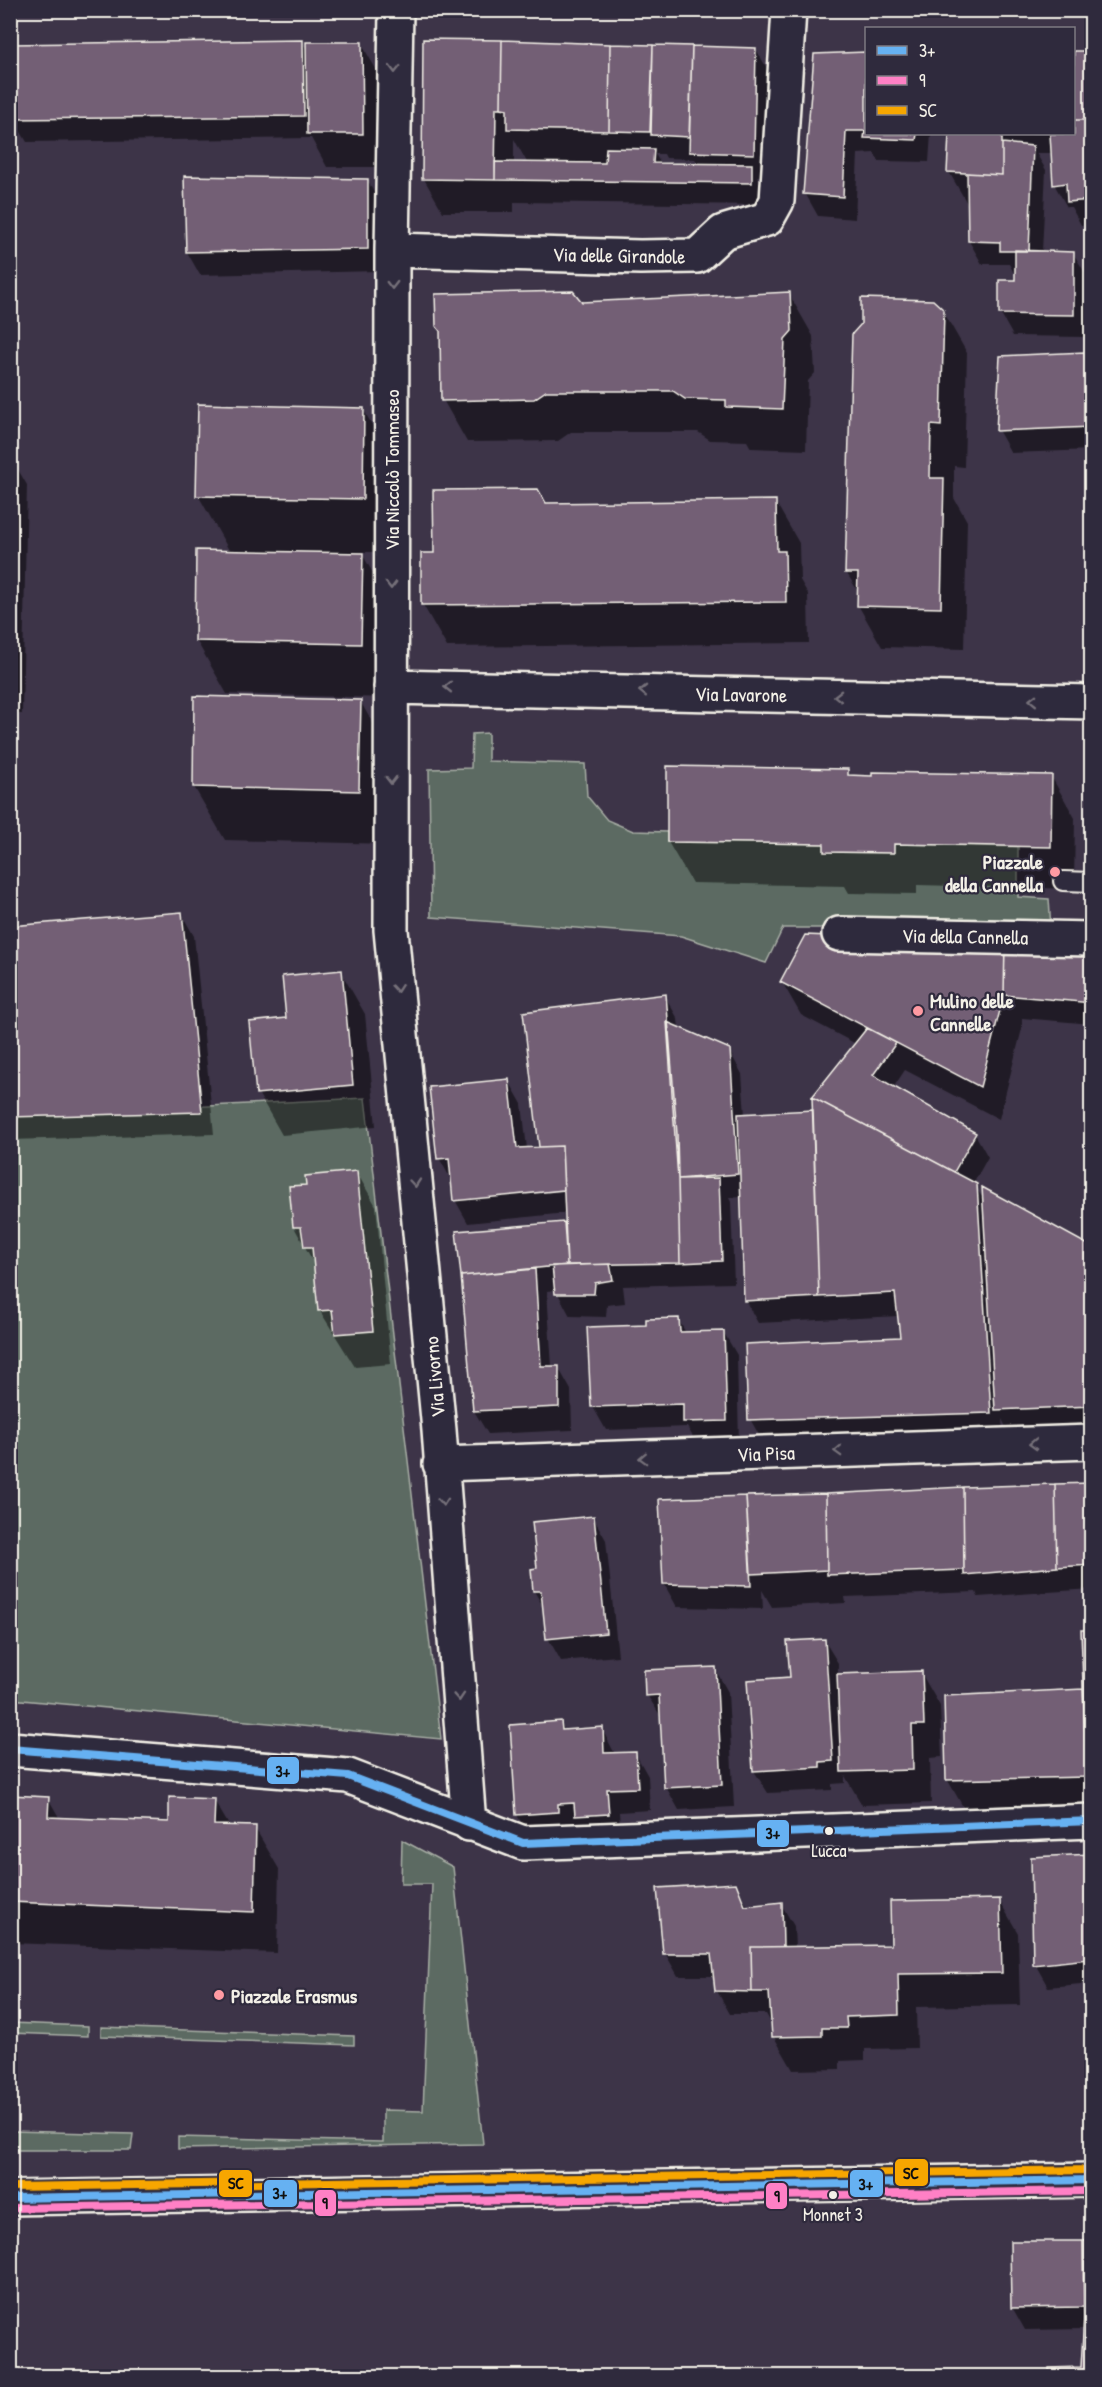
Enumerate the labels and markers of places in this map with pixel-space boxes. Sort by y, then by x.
place label: Piazzale della Cannella [945,848,1043,898]
marker: Piazzale della Cannella [1048,865,1062,879]
place label: Mulino delle Cannelle [930,987,1014,1037]
marker: Mulino delle Cannelle [911,1004,925,1018]
marker: Lucca [823,1825,835,1837]
place label: Lucca [812,1838,846,1863]
place label: Piazzale Erasmus [231,1982,357,2009]
marker: Piazzale Erasmus [212,1988,226,2002]
marker: Monnet 3 [827,2189,839,2201]
place label: Monnet 3 [803,2202,863,2227]

